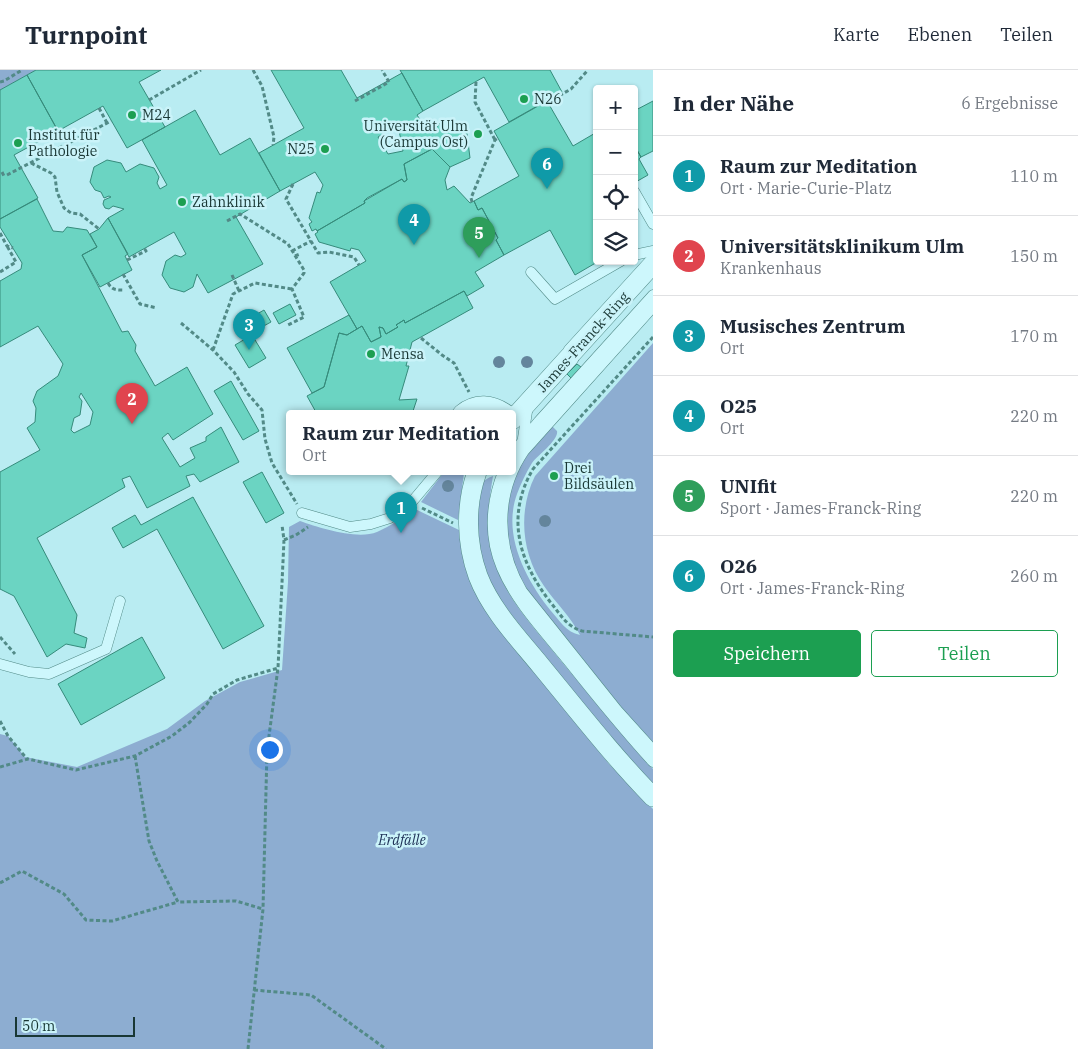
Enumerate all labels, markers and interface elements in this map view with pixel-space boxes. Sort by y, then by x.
text: Turnpoint [25,19,147,51]
text: Karte [833,23,879,46]
text: Ebenen [907,23,972,46]
text: Teilen [1000,23,1053,46]
map controls [593,85,638,265]
button: + [593,85,638,130]
text: In der Nähe [673,89,794,117]
place label: N26 [534,90,562,108]
marker: N26 [518,93,530,105]
text: 6 Ergebnisse [961,93,1058,113]
place label: M24 [142,106,171,124]
marker: M24 [126,109,138,121]
place label: Universität Ulm (Campus Ost) [364,117,468,151]
place label: Institut für Pathologie [28,126,100,160]
marker: Universität Ulm (Campus Ost) [472,128,484,140]
button: − [593,130,638,175]
marker: Institut für Pathologie [12,137,24,149]
place label: N25 [287,140,315,158]
marker: N25 [319,143,331,155]
pin: 6 [531,148,563,189]
text: Raum zur Meditation [720,154,917,178]
text: 1 [684,166,694,186]
text: 110 m [1010,166,1058,186]
button: locate [593,175,638,220]
text: Ort · Marie-Curie-Platz [720,178,892,198]
place label: Zahnklinik [192,193,265,211]
marker: Zahnklinik [176,196,188,208]
pin: 4 [398,204,430,245]
pin: 5 [463,217,495,258]
button: layers [593,220,638,265]
text: Universitätsklinikum Ulm [720,234,964,258]
text: 2 [684,246,694,266]
text: 150 m [1010,246,1058,266]
text: Krankenhaus [720,258,821,278]
street label: James-Franck-Ring [533,288,633,396]
pin: 3 [233,309,265,350]
text: Musisches Zentrum [720,314,905,338]
text: 3 [684,326,694,346]
text: 170 m [1010,326,1058,346]
text: Ort [720,338,744,358]
place label: Mensa [381,345,424,363]
marker: Mensa [365,348,377,360]
pin: 2 [116,383,148,424]
text: O25 [720,394,757,418]
text: 4 [684,406,694,426]
text: 220 m [1010,406,1058,426]
popup [286,410,516,475]
text: Ort [720,418,744,438]
text: Raum zur Meditation [302,421,500,445]
text: Ort [302,445,327,465]
place label: Drei Bildsäulen [564,459,634,493]
marker: Drei Bildsäulen [548,470,560,482]
text: UNIfit [720,474,777,498]
text: 5 [684,486,694,506]
text: 220 m [1010,486,1058,506]
pin: 1 [385,492,417,533]
text: Sport · James-Franck-Ring [720,498,921,518]
text: O26 [720,554,757,578]
text: 6 [684,566,694,586]
text: 260 m [1010,566,1058,586]
text: Ort · James-Franck-Ring [720,578,904,598]
button: Speichern [673,630,861,677]
button: Teilen [871,630,1058,677]
your location [257,737,283,763]
park label: Erdfälle [377,831,427,849]
scale bar [15,1014,135,1037]
text: 50 m [22,1017,55,1035]

